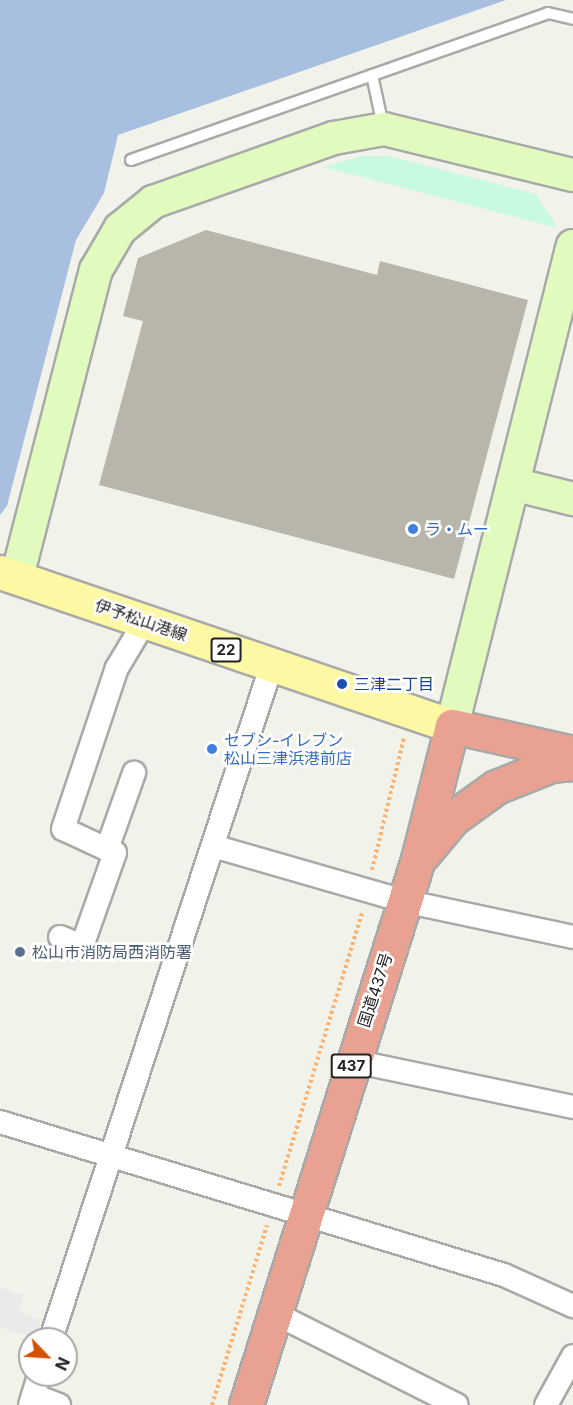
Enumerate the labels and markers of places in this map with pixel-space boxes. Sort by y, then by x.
place label: ラ・ムー [425,519,489,539]
marker: ラ・ムー [406,522,420,536]
place label: 三津二丁目 [354,674,434,694]
marker: 三津二丁目 [335,677,349,691]
place label: セブン-イレブン 松山三津浜港前店 [224,730,352,768]
marker: セブン-イレブン 松山三津浜港前店 [205,742,219,756]
place label: 松山市消防局西消防署 [32,942,192,962]
marker: 松山市消防局西消防署 [13,945,27,959]

